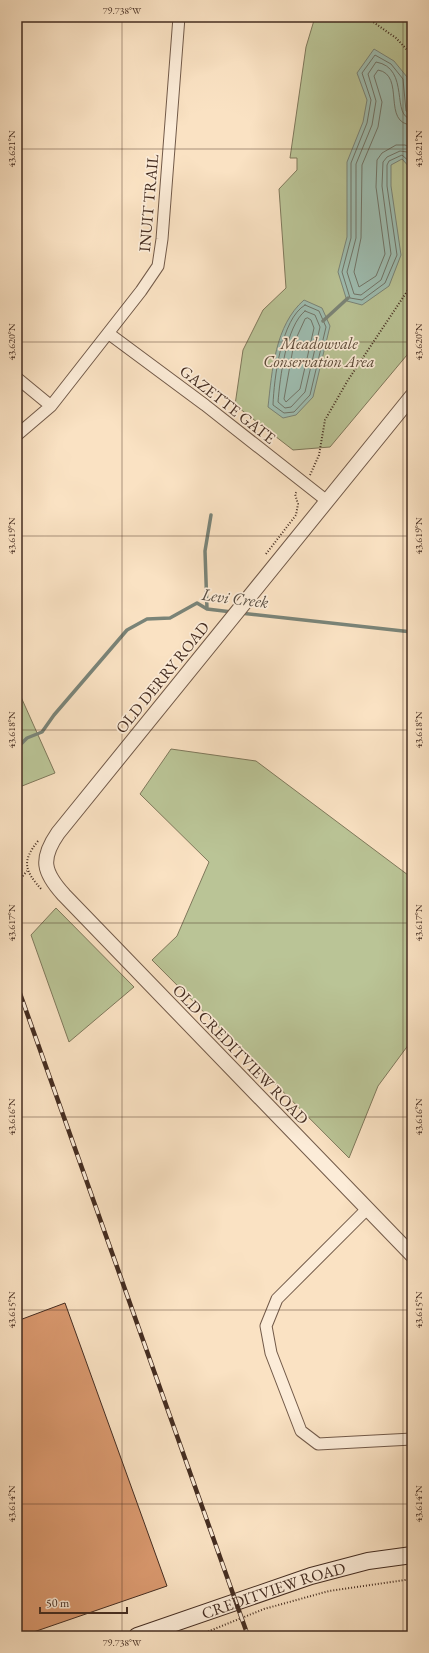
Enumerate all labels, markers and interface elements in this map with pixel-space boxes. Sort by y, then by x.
text: 79.738°W [103,4,142,17]
text: 43.621°N [5,130,18,168]
text: 43.621°N [412,130,425,168]
street label: INUIT TRAIL [134,153,163,253]
text: 43.620°N [5,323,18,361]
text: 43.620°N [412,323,425,361]
park label: Meadowvale Conservation Area [263,333,375,372]
street label: GAZETTE GATE [176,360,280,448]
text: 43.619°N [5,517,18,555]
text: 43.619°N [412,517,425,555]
water label: Levi Creek [199,583,270,613]
street label: OLD DERRY ROAD [111,617,214,738]
text: 43.618°N [5,711,18,749]
text: 43.618°N [412,711,425,749]
text: 43.617°N [5,904,18,942]
text: 43.617°N [412,904,425,942]
street label: OLD CREDITVIEW ROAD [168,980,313,1129]
text: 43.616°N [5,1098,18,1136]
text: 43.616°N [412,1098,425,1136]
text: 43.615°N [5,1291,18,1329]
text: 43.615°N [412,1291,425,1329]
text: 43.614°N [5,1485,18,1523]
text: 43.614°N [412,1485,425,1523]
street label: CREDITVIEW ROAD [199,1557,348,1624]
scale bar [40,1589,127,1615]
text: 50 m [46,1595,70,1611]
text: 79.738°W [103,1636,142,1649]

